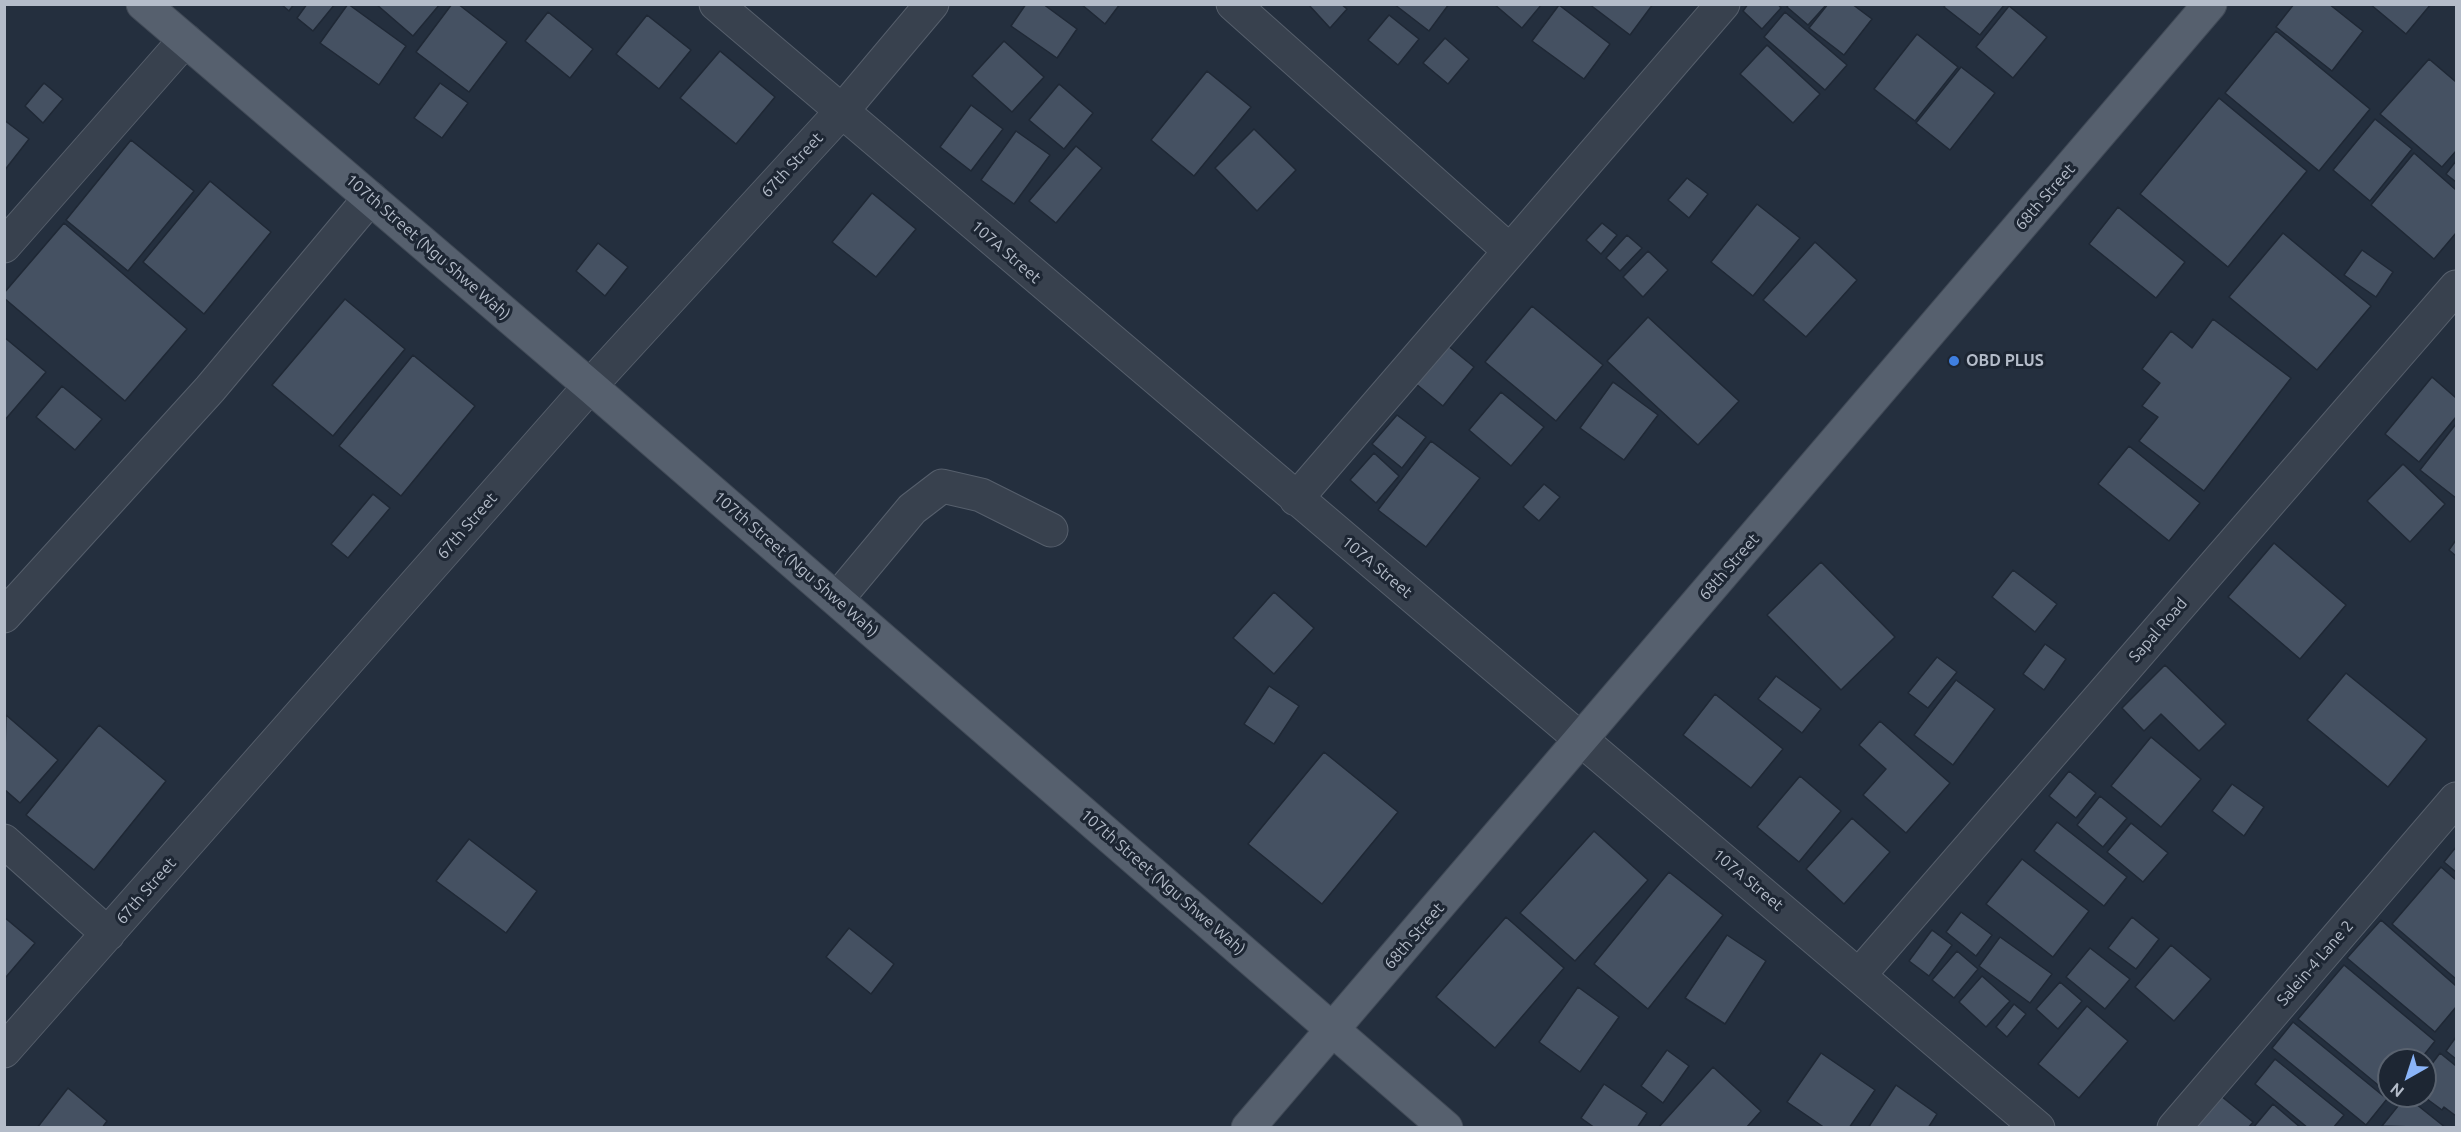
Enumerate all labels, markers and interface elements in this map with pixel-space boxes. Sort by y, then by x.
street label: 67th Street [757,129,827,201]
street label: 68th Street [2011,160,2079,234]
street label: 107th Street (Ngu Shwe Wah) [342,170,514,324]
street label: 107A Street [967,217,1045,287]
place label: OBD PLUS [1966,351,2044,371]
marker: OBD PLUS [1947,354,1961,368]
street label: 107th Street (Ngu Shwe Wah) [710,487,882,641]
street label: 67th Street [433,489,501,563]
street label: 68th Street [1695,530,1763,604]
street label: 107A Street [1338,532,1416,602]
street label: Sapal Road [2125,594,2191,666]
street label: 107th Street (Ngu Shwe Wah) [1077,805,1249,959]
street label: 107A Street [1709,845,1787,915]
street label: 67th Street [112,854,180,928]
street label: 68th Street [1380,899,1448,973]
street label: Salein-4 Lane 2 [2273,916,2357,1010]
north arrow [2377,1048,2437,1108]
text: N [2387,1080,2407,1101]

